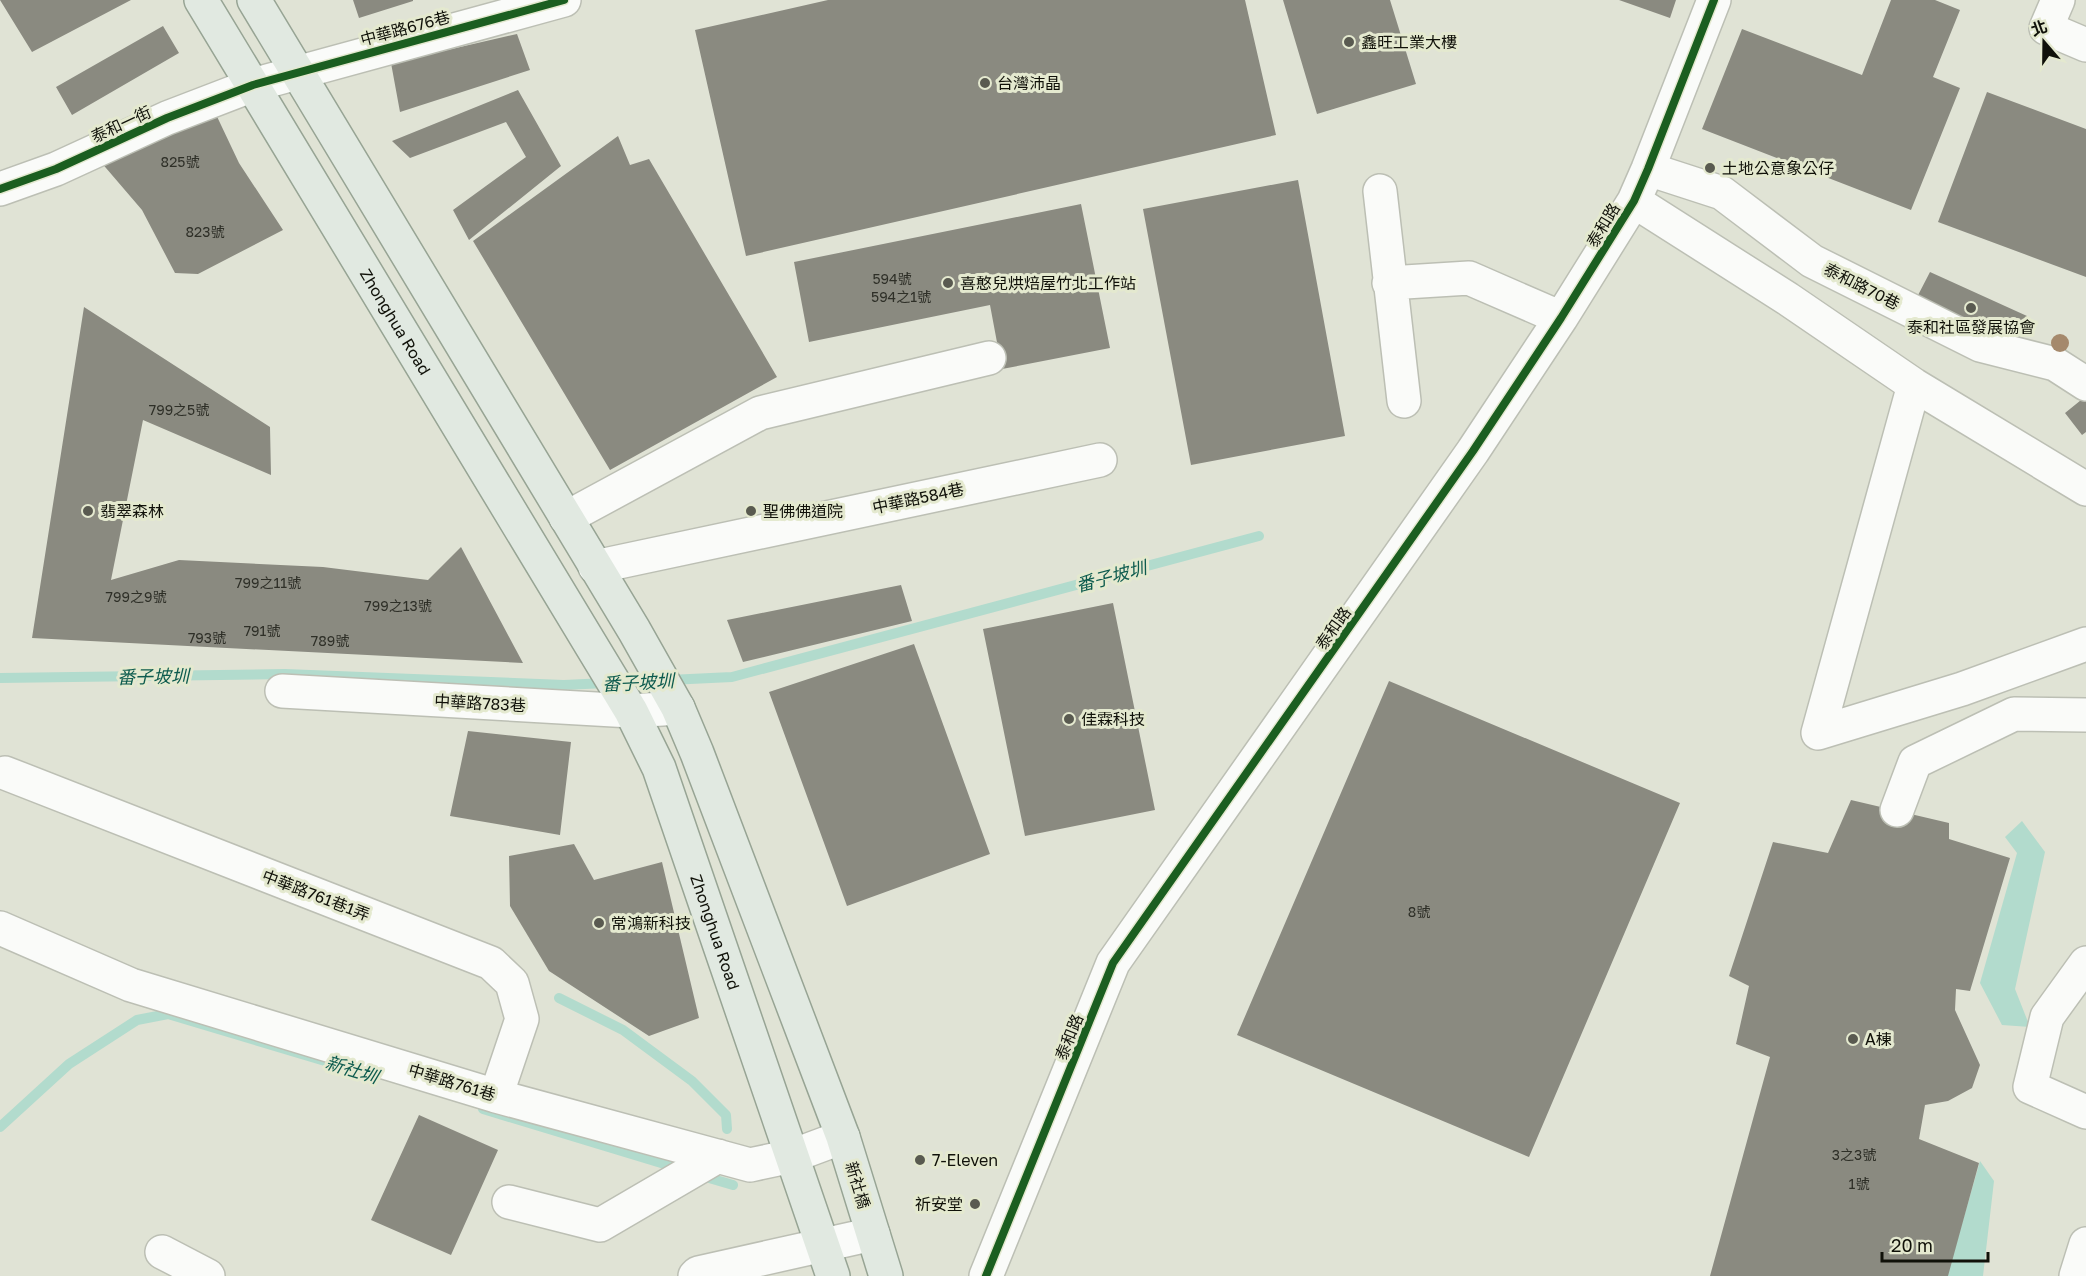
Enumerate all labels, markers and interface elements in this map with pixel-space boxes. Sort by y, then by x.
street label: 中華路676巷 [358,6,452,50]
north arrow [2014,12,2074,72]
text: 北 [2028,16,2050,40]
place label: 鑫旺工業大樓 [1361,32,1457,52]
marker: 鑫旺工業大樓 [1342,35,1356,49]
place label: 台灣沛晶 [997,73,1061,93]
marker: 台灣沛晶 [978,76,992,90]
street label: 泰和一街 [88,101,154,147]
house number: 825號 [161,153,199,170]
place label: 土地公意象公仔 [1722,158,1834,178]
marker: 土地公意象公仔 [1703,161,1717,175]
street label: 泰和路 [1582,199,1624,251]
house number: 823號 [186,223,224,240]
street label: 泰和路70巷 [1821,258,1903,314]
street label: Zhonghua Road [356,265,435,379]
house number: 594號 [872,270,912,287]
place label: 喜憨兒烘焙屋竹北工作站 [960,273,1136,293]
marker: 喜憨兒烘焙屋竹北工作站 [941,276,955,290]
house number: 594之1號 [871,288,931,305]
marker: 泰和社區發展協會 [1964,301,1978,315]
place label: 泰和社區發展協會 [1907,317,2035,337]
house number: 799之5號 [149,401,209,418]
street label: 中華路584巷 [871,479,965,517]
place label: 翡翠森林 [100,501,164,521]
place label: 聖佛佛道院 [763,501,843,521]
marker: 翡翠森林 [81,504,95,518]
marker: 聖佛佛道院 [744,504,758,518]
water label: 番子坡圳 [1073,555,1152,596]
house number: 799之11號 [235,574,301,591]
house number: 799之9號 [106,588,166,605]
house number: 799之13號 [364,597,432,614]
street label: 泰和路 [1311,603,1355,653]
house number: 791號 [244,622,280,639]
house number: 793號 [188,629,226,646]
house number: 789號 [311,632,349,649]
water label: 番子坡圳 [117,664,192,688]
water label: 番子坡圳 [601,669,678,695]
street label: 中華路783巷 [434,691,526,715]
place label: 佳霖科技 [1081,709,1145,729]
marker: 佳霖科技 [1062,712,1076,726]
street label: 中華路761巷1弄 [259,865,373,925]
street label: Zhonghua Road [686,872,744,992]
house number: 8號 [1408,903,1430,920]
place label: 常鴻新科技 [611,913,691,933]
marker: 常鴻新科技 [592,916,606,930]
street label: 泰和路 [1051,1011,1087,1063]
place label: A棟 [1865,1029,1892,1049]
marker: A棟 [1846,1032,1860,1046]
water label: 新社圳 [323,1051,384,1088]
street label: 中華路761巷 [406,1059,498,1105]
house number: 3之3號 [1832,1146,1876,1163]
place label: 7-Eleven [932,1150,998,1170]
marker: 7-Eleven [913,1153,927,1167]
street label: 新社橋 [841,1159,875,1211]
house number: 1號 [1849,1175,1869,1192]
place label: 祈安堂 [915,1194,963,1214]
marker: 祈安堂 [968,1197,982,1211]
scale bar [1882,1225,1988,1263]
text: 20 m [1891,1234,1933,1256]

